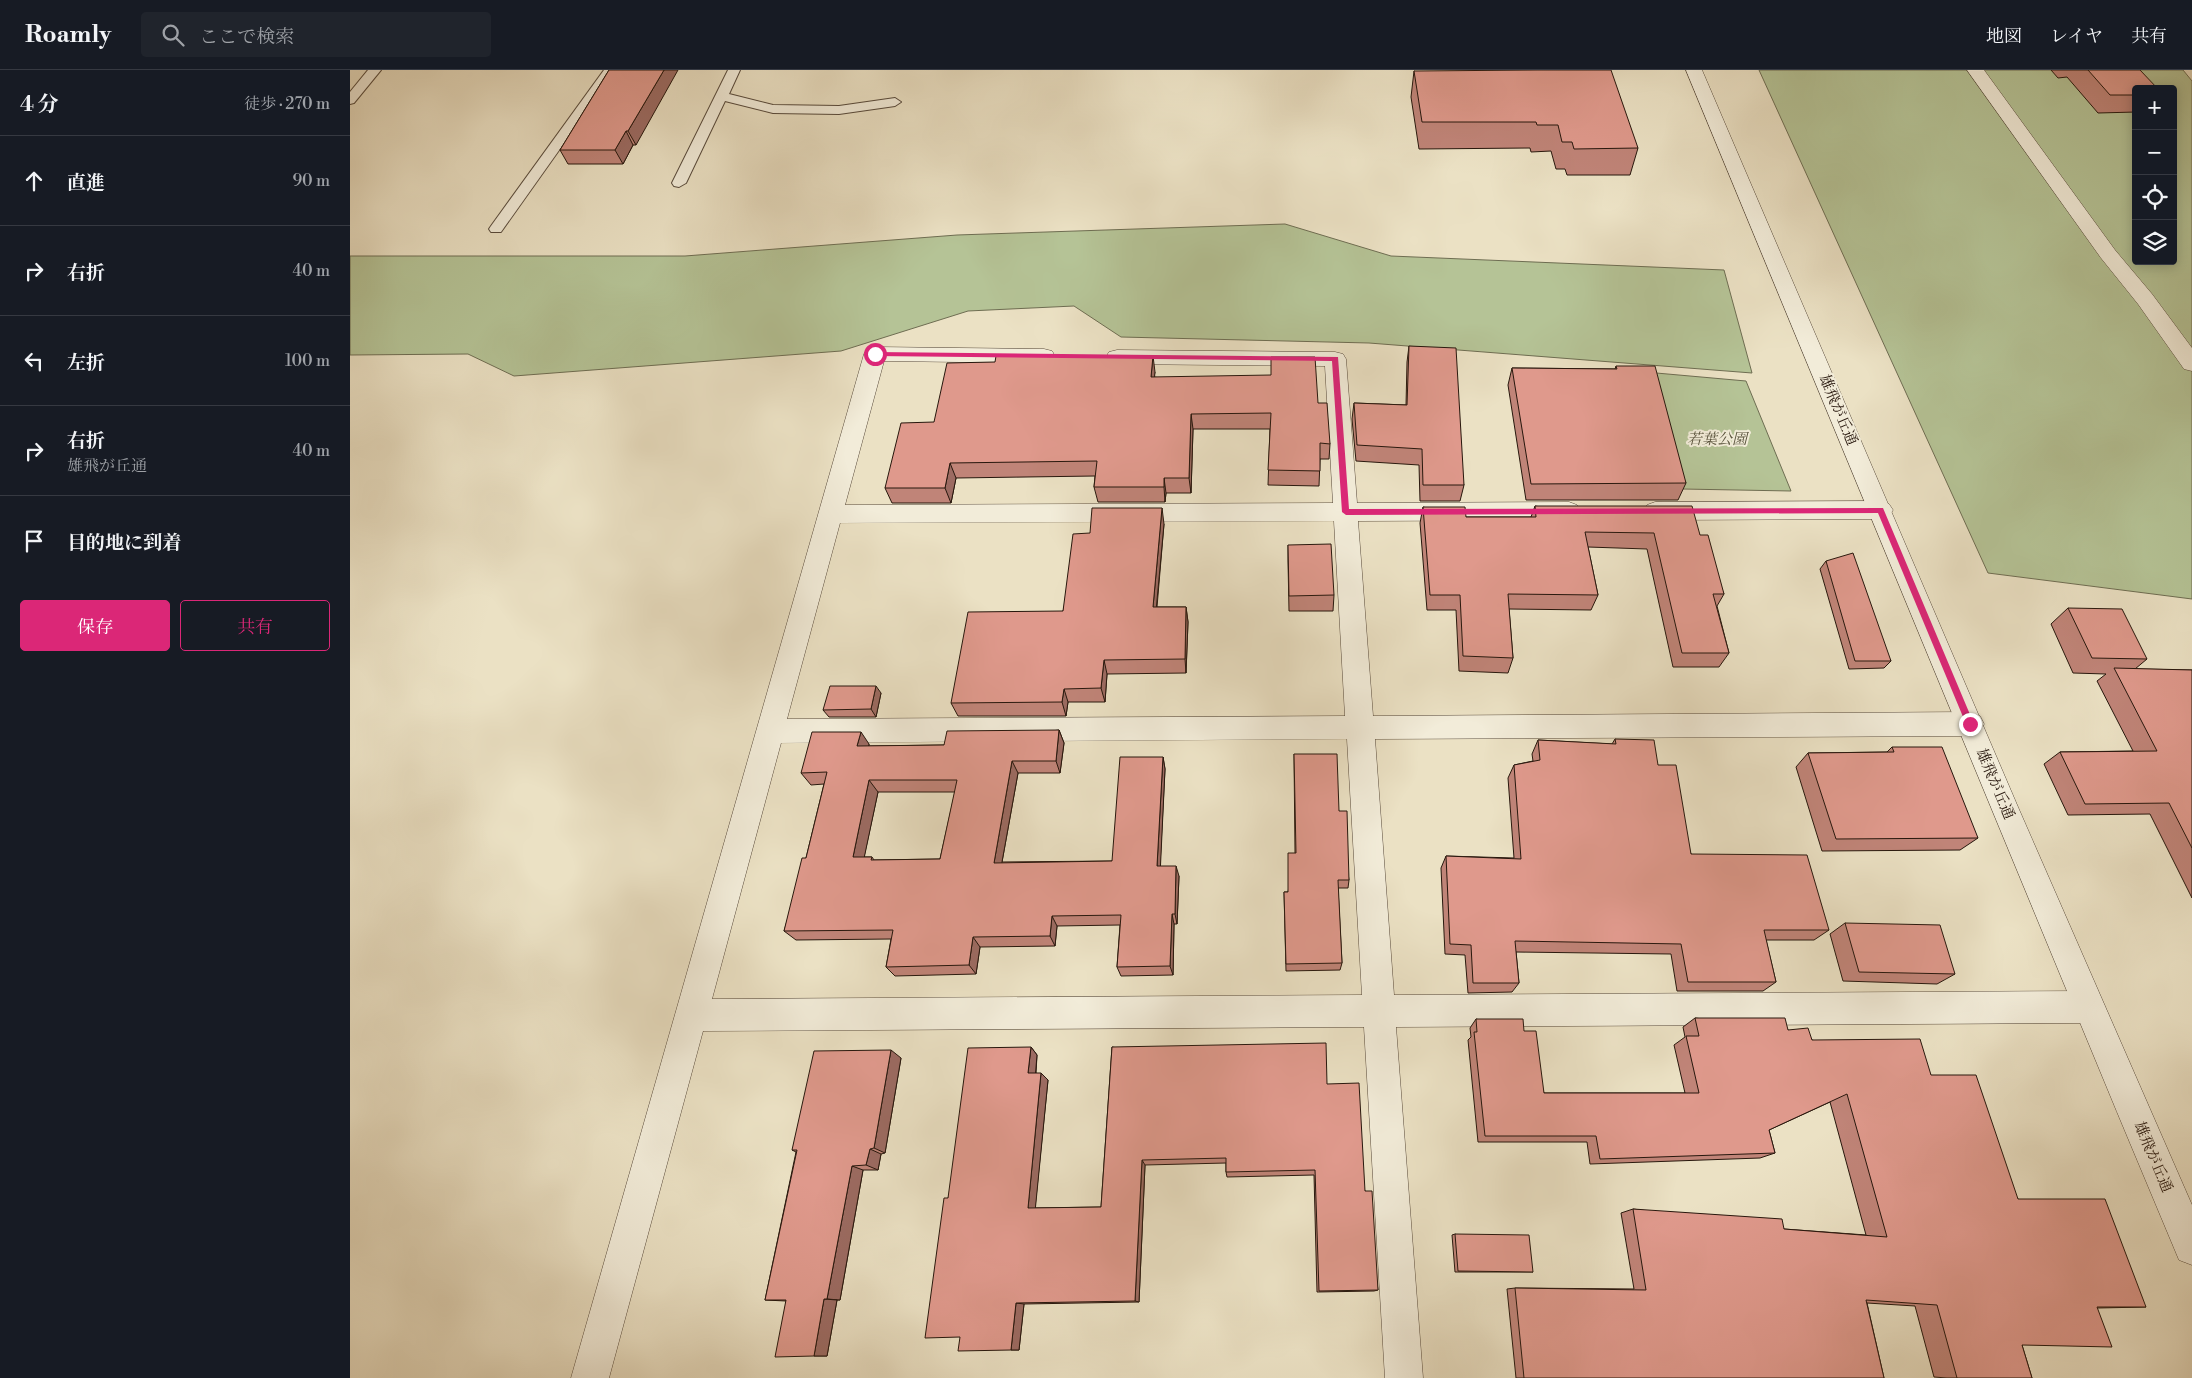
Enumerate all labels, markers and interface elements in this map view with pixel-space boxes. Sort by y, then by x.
search box [141,12,491,57]
text: Roamly [25,20,111,50]
icon: search [159,21,187,49]
text: ここで検索 [199,25,294,49]
text: 地図 [1986,25,2022,48]
text: レイヤ [2050,25,2103,48]
text: 共有 [2131,25,2167,48]
map controls [2132,85,2177,265]
button: + [2132,85,2177,130]
text: 4 分 [20,92,58,118]
text: 徒歩 · 270 m [244,94,330,114]
button: − [2132,130,2177,175]
icon: ahead [20,167,48,195]
text: 直進 [67,171,105,195]
text: 90 m [292,171,330,191]
button: locate [2132,175,2177,220]
button: layers [2132,220,2177,265]
icon: right [20,257,48,285]
text: 右折 [67,261,105,285]
text: 40 m [293,261,330,281]
route start [864,343,887,366]
icon: left [20,347,48,375]
text: 左折 [67,351,105,375]
text: 100 m [285,351,330,371]
street label: 雄飛が丘通 [1815,372,1861,448]
text: 右折 [67,429,105,453]
park label: 若葉公園 [1687,430,1750,449]
icon: right [20,437,48,465]
text: 40 m [293,441,330,461]
text: 雄飛が丘通 [67,456,147,476]
icon: arrive [20,527,48,555]
text: 目的地に到着 [67,531,181,555]
button: 保存 [20,600,170,651]
button: 共有 [180,600,330,651]
route end [1959,713,1982,736]
street label: 雄飛が丘通 [1972,746,2018,822]
street label: 雄飛が丘通 [2130,1119,2176,1195]

